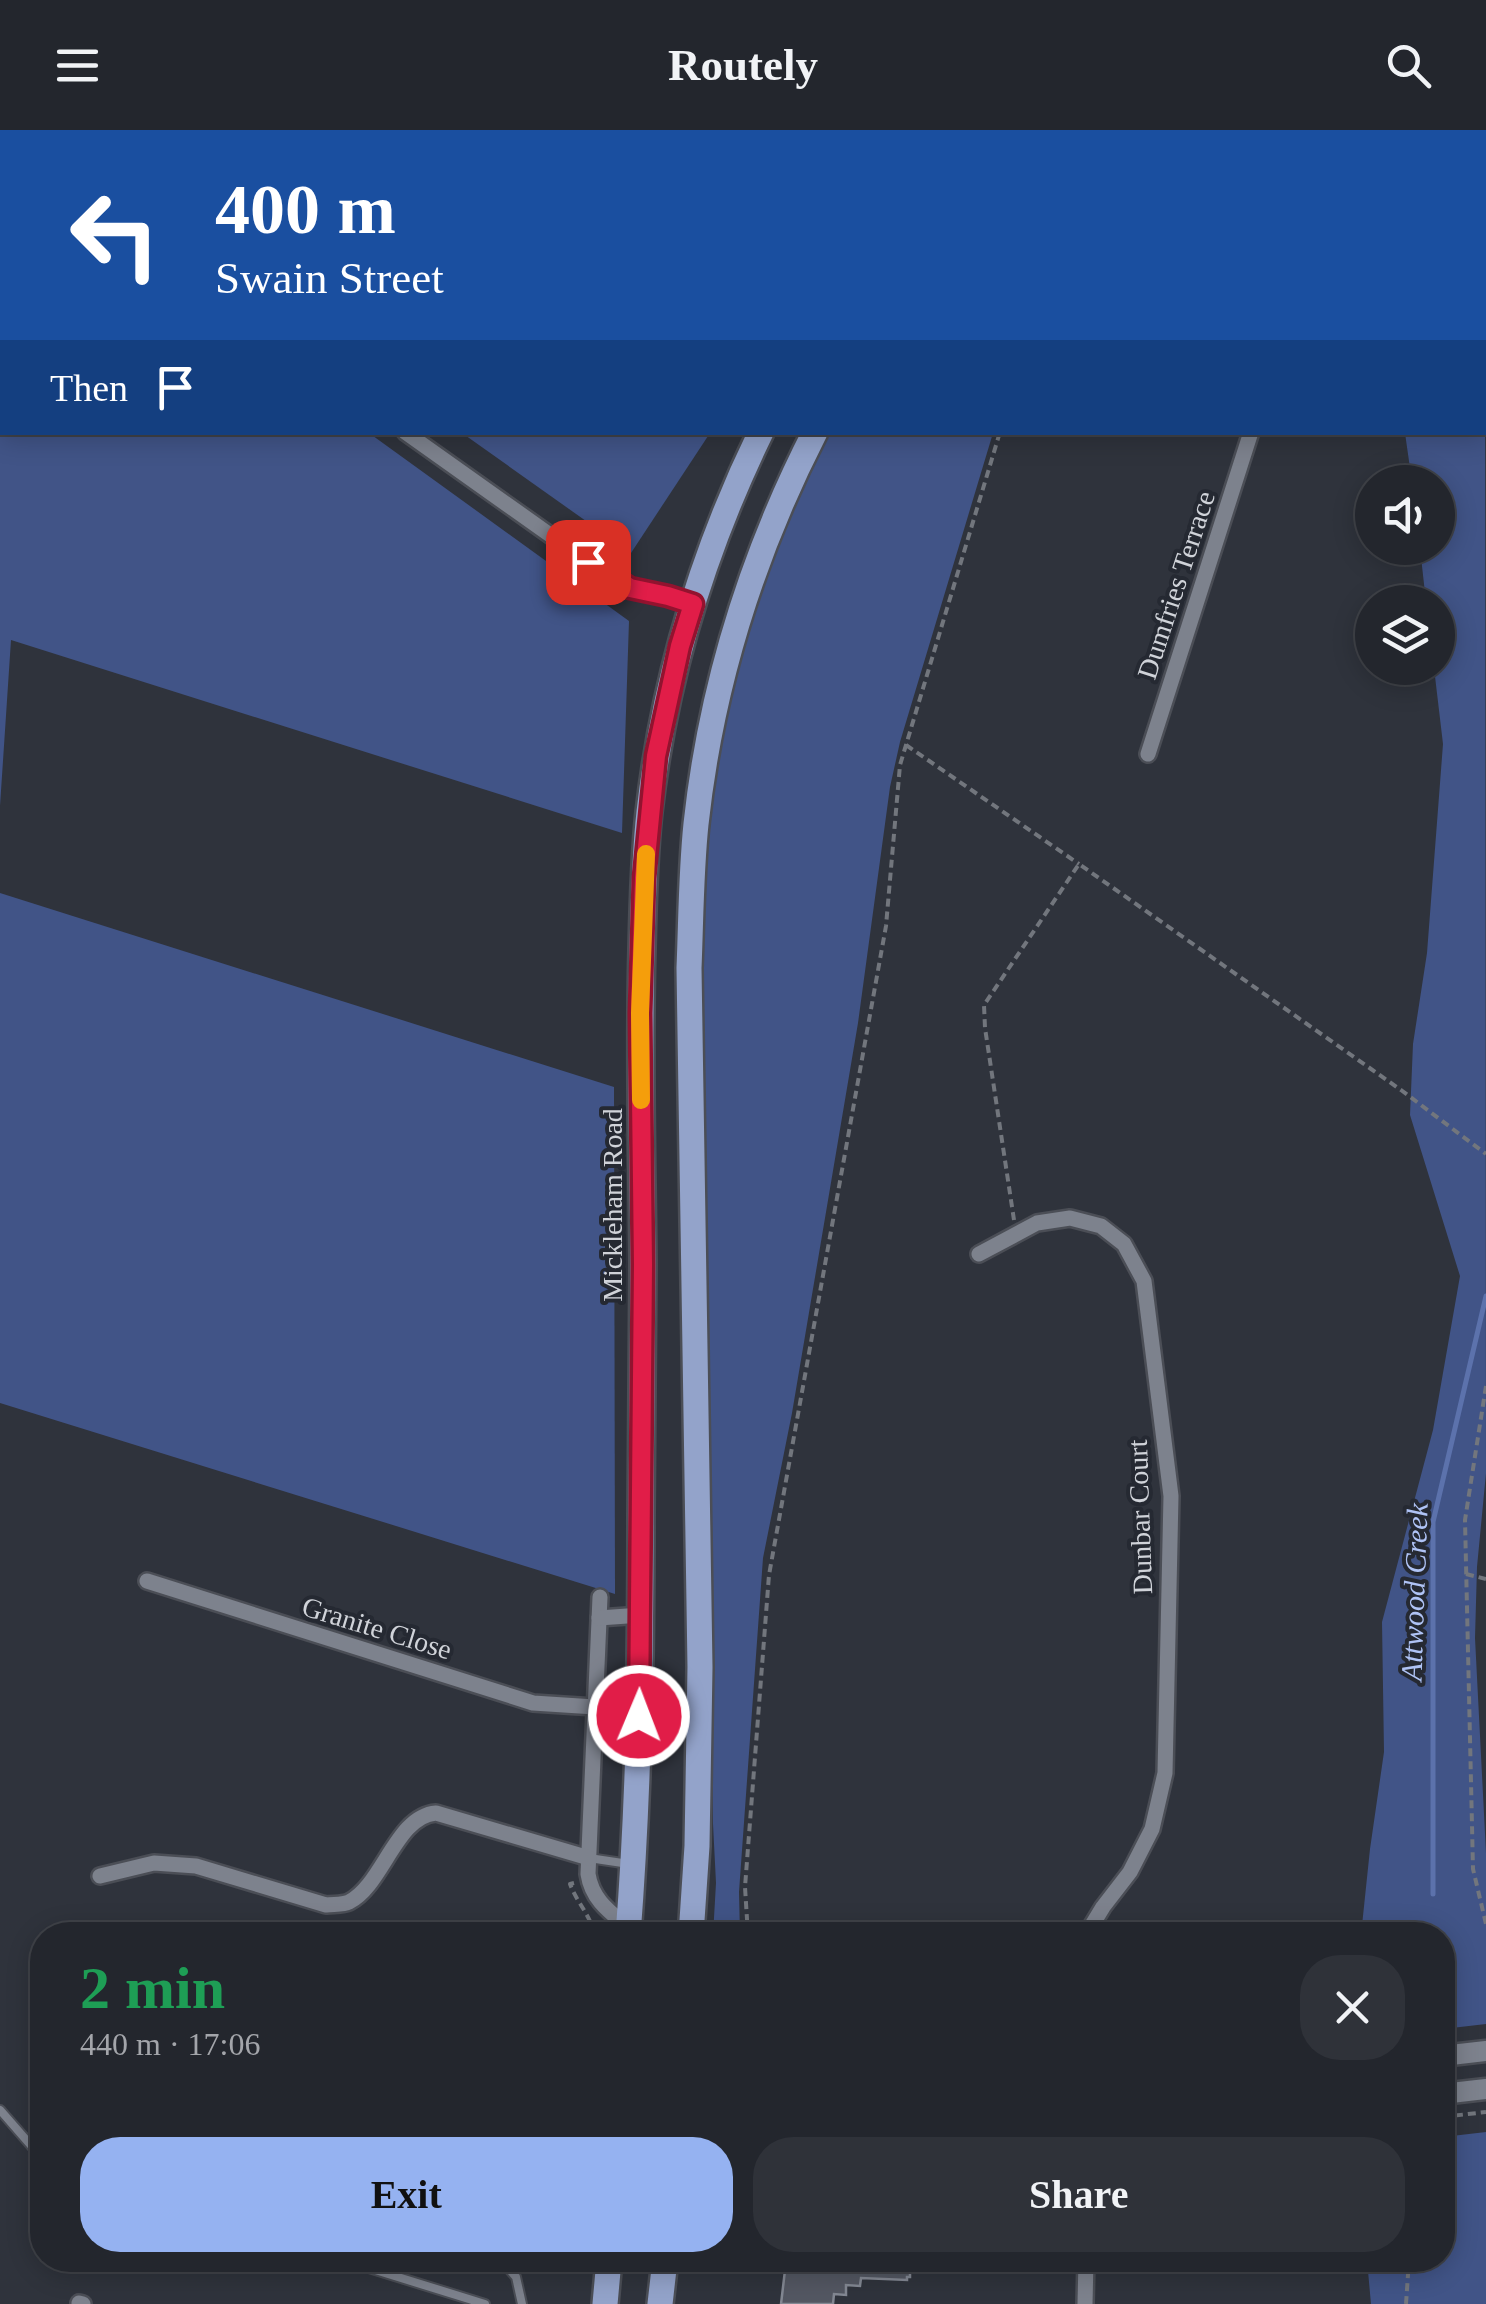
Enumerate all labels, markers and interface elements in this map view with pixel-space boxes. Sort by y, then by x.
icon: menu [50,38,105,93]
icon: search [1381,38,1436,93]
text: Routely [668,40,818,90]
icon: left [50,170,180,300]
text: 400 m [215,171,396,248]
text: Swain Street [215,253,444,303]
icon: arrive [148,360,203,415]
text: Then [50,367,128,409]
map controls [1355,465,1455,685]
button: sound [1355,465,1455,565]
street label: Dumfries Terrace [1131,487,1221,683]
pin [546,520,631,605]
icon: arrive [561,535,616,590]
button: layers [1355,585,1455,685]
street label: Mickleham Road [597,1108,628,1302]
street label: Dunbar Court [1122,1439,1158,1595]
water label: Attwood Creek [1394,1502,1434,1684]
street label: Granite Close [298,1591,456,1665]
position arrow [587,1664,691,1768]
text: 2 min [80,1955,225,2021]
button: close [1300,1955,1405,2060]
text: 440 m · 17:06 [80,2026,260,2062]
button: Exit [80,2137,733,2252]
button: Share [753,2137,1405,2252]

